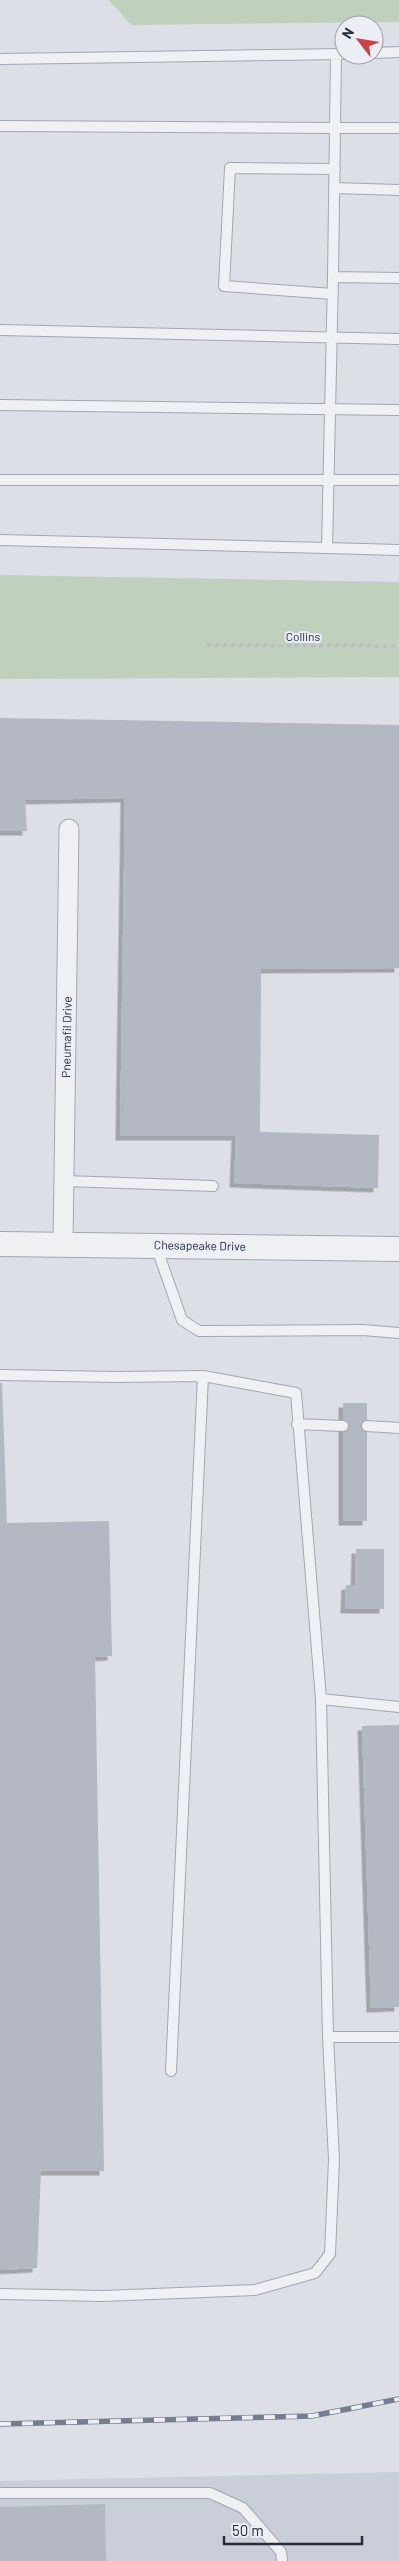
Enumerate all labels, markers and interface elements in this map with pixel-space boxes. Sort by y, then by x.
north arrow [334,15,384,65]
text: N [338,25,357,41]
street label: Collins [286,629,321,643]
street label: Pneumafil Drive [58,996,74,1078]
street label: Chesapeake Drive [154,1237,246,1253]
scale bar [224,2514,362,2546]
text: 50 m [232,2521,264,2539]

